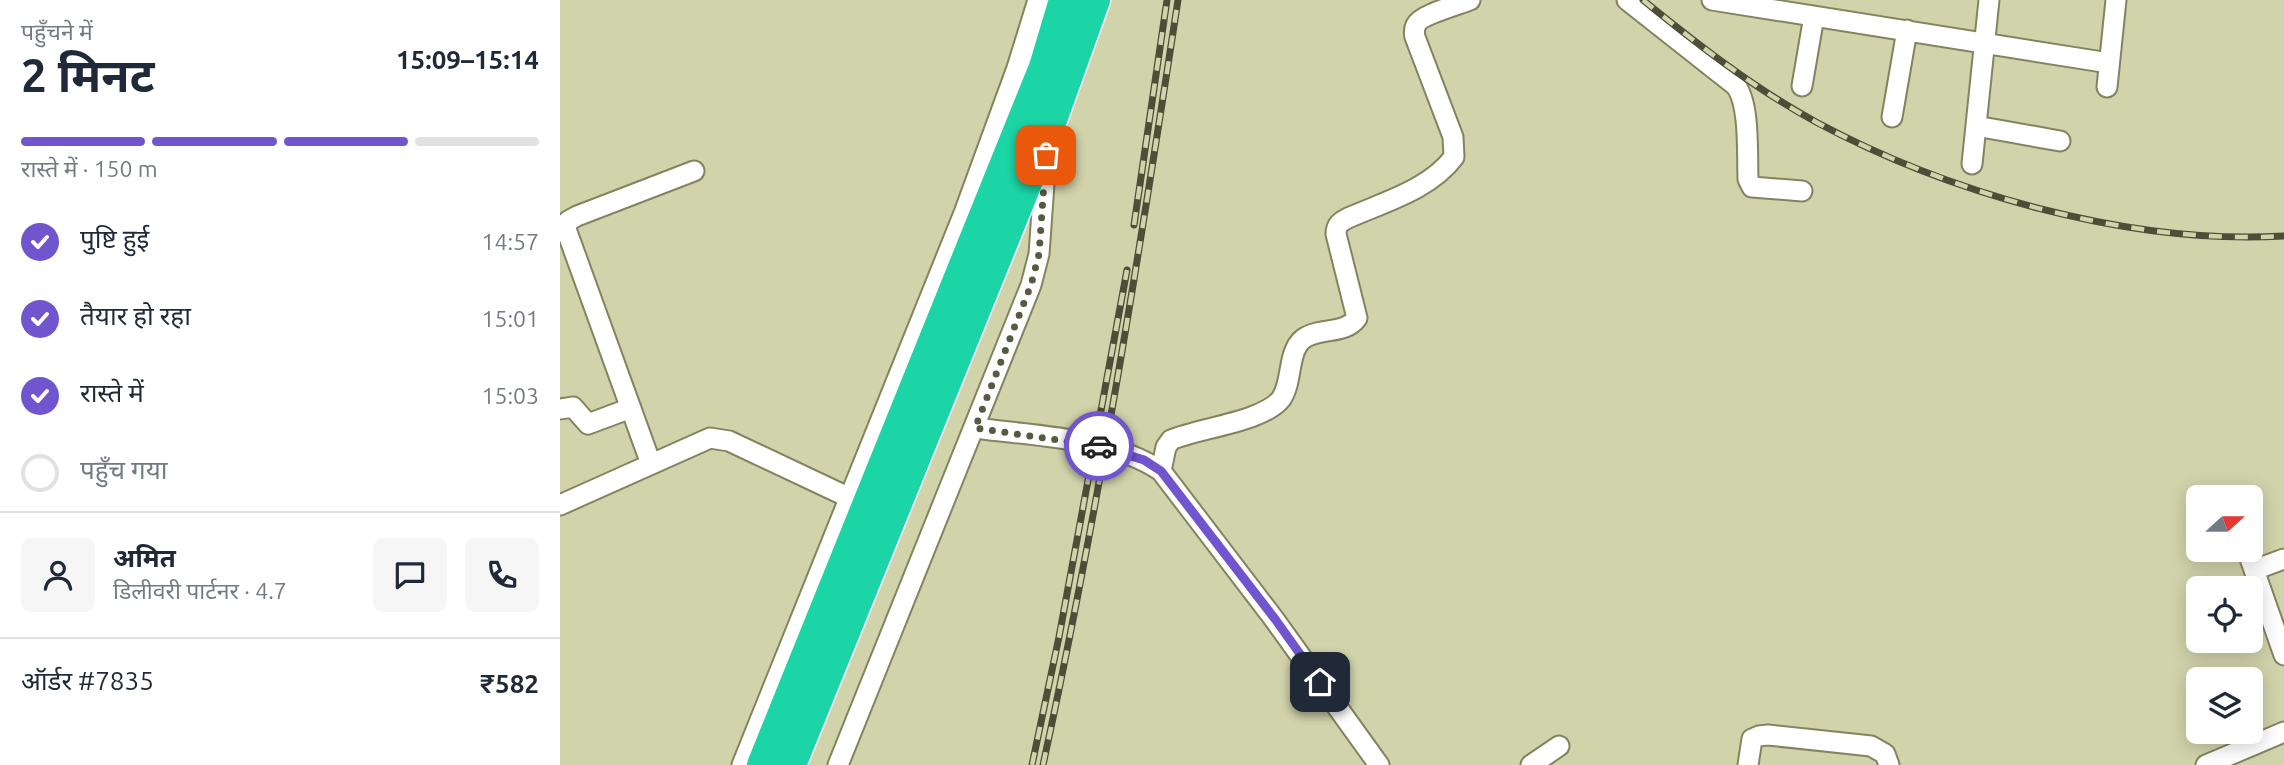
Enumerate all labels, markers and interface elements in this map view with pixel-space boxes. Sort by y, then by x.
text: पहुँचने में [21,19,93,44]
text: 15:09–15:14 [396,45,539,74]
text: 2 मिनट [21,49,154,101]
pin [1016,125,1076,185]
icon: bag [1027,136,1065,174]
text: रास्ते में · 150 m [21,156,158,181]
icon: check [21,223,59,261]
text: पुष्टि हुई [80,224,149,253]
text: 14:57 [481,229,539,254]
icon: check [21,300,59,338]
text: तैयार हो रहा [80,301,191,330]
text: 15:01 [481,306,539,331]
icon: check [21,377,59,415]
text: रास्ते में [80,378,144,407]
text: 15:03 [481,383,539,408]
courier [1064,411,1134,481]
icon: car [1080,427,1118,465]
text: पहुँच गया [80,455,168,484]
north arrow [2186,485,2263,562]
map controls [2186,485,2263,744]
button: person [21,538,95,612]
button: chat [373,538,447,612]
button: phone [465,538,539,612]
text: अमित [113,543,176,572]
button: locate [2186,576,2263,653]
text: डिलीवरी पार्टनर · 4.7 [113,578,287,603]
pin [1290,652,1350,712]
icon: home [1301,663,1339,701]
text: ऑर्डर #7835 [21,666,154,695]
button: layers [2186,667,2263,744]
text: ₹582 [480,669,539,698]

